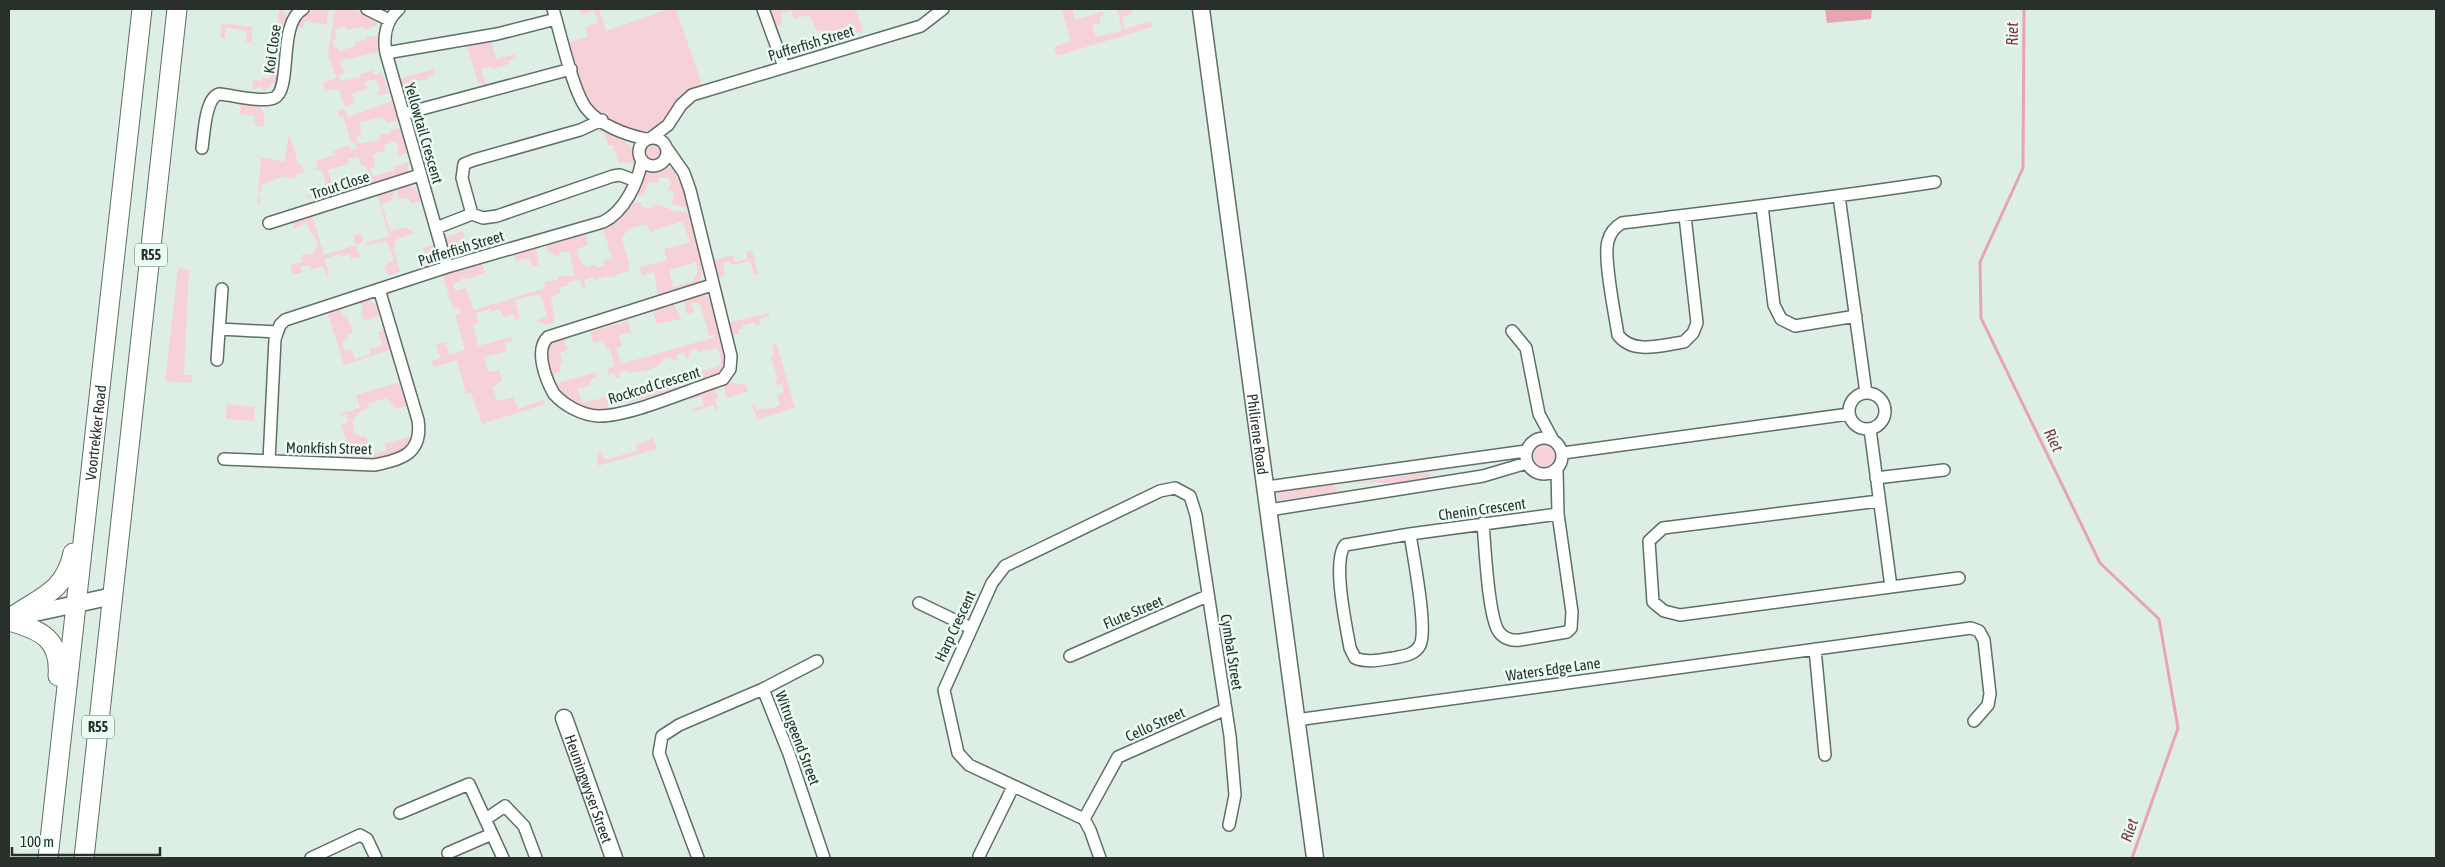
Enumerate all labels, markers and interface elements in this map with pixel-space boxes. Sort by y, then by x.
street label: Pufferfish Street [766,22,856,64]
water label: Riet [2003,22,2021,46]
street label: Koi Close [260,23,284,75]
street label: Yellowtail Crescent [401,81,447,185]
street label: Trout Close [309,168,372,202]
street label: Pufferfish Street [416,227,506,269]
road number: R55 [135,244,167,266]
street label: Rockcod Crescent [606,363,702,407]
street label: Voortrekker Road [81,384,109,481]
street label: Philirene Road [1244,393,1272,476]
water label: Riet [2041,425,2067,455]
street label: Monkfish Street [286,439,372,457]
street label: Chenin Crescent [1437,494,1527,524]
street label: Harp Crescent [931,588,979,664]
street label: Flute Street [1101,592,1165,632]
street label: Cymbal Street [1218,613,1246,691]
street label: Waters Edge Lane [1505,654,1602,684]
street label: Witrugeend Street [772,689,824,787]
street label: Cello Street [1123,703,1187,745]
road number: R55 [82,716,114,739]
street label: Heuningwyser Street [562,732,616,845]
water label: Riet [2117,816,2141,844]
scale bar [12,824,160,856]
text: 100 m [20,833,54,850]

